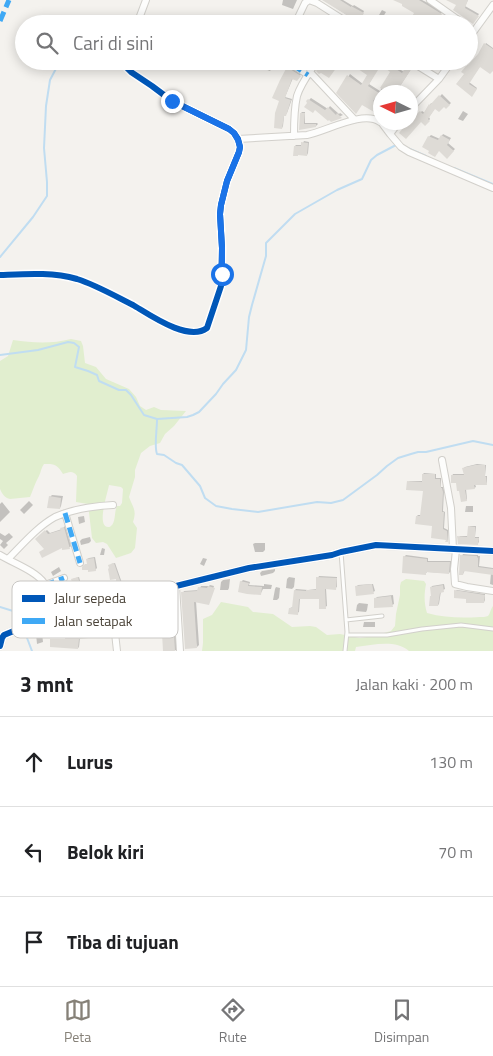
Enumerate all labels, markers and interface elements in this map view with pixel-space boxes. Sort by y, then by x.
search box [15,15,478,70]
text: Cari di sini [73,28,154,57]
icon: search [33,29,61,57]
north arrow [373,85,418,130]
route end [161,90,184,113]
route start [211,263,234,286]
legend [12,581,178,638]
text: Jalur sepeda [54,587,126,608]
text: Jalan setapak [54,610,133,631]
text: 3 mnt [20,668,73,700]
text: Jalan kaki · 200 m [355,672,473,696]
text: Lurus [67,747,113,776]
icon: ahead [20,748,48,776]
text: 130 m [429,750,473,774]
text: Belok kiri [67,837,144,866]
icon: left [20,838,48,866]
text: 70 m [438,840,473,864]
text: Tiba di tujuan [67,927,179,956]
icon: arrive [20,928,48,956]
tab: Peta [64,996,92,1047]
tab: Rute [219,996,247,1047]
tab: Disimpan [374,996,429,1047]

